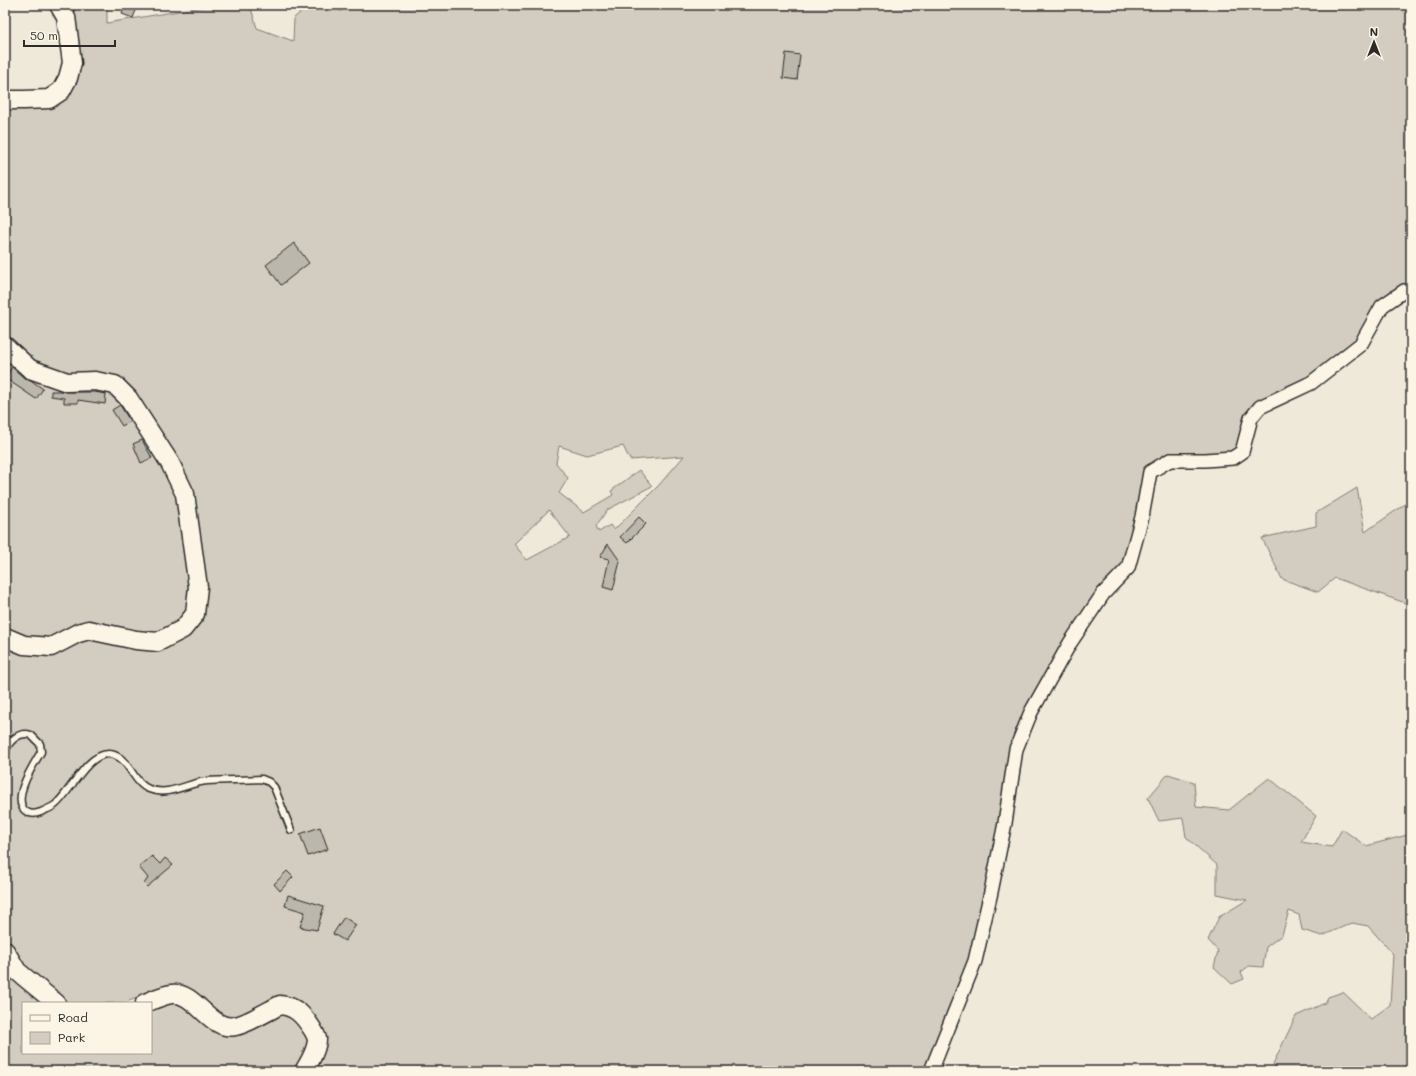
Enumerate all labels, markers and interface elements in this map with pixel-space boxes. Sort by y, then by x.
scale bar [24,22,115,48]
north arrow [1354,22,1394,62]
text: N [1370,24,1378,39]
text: 50 m [30,27,58,43]
legend [22,1002,152,1054]
text: Road [58,1009,88,1025]
text: Park [58,1029,85,1045]

